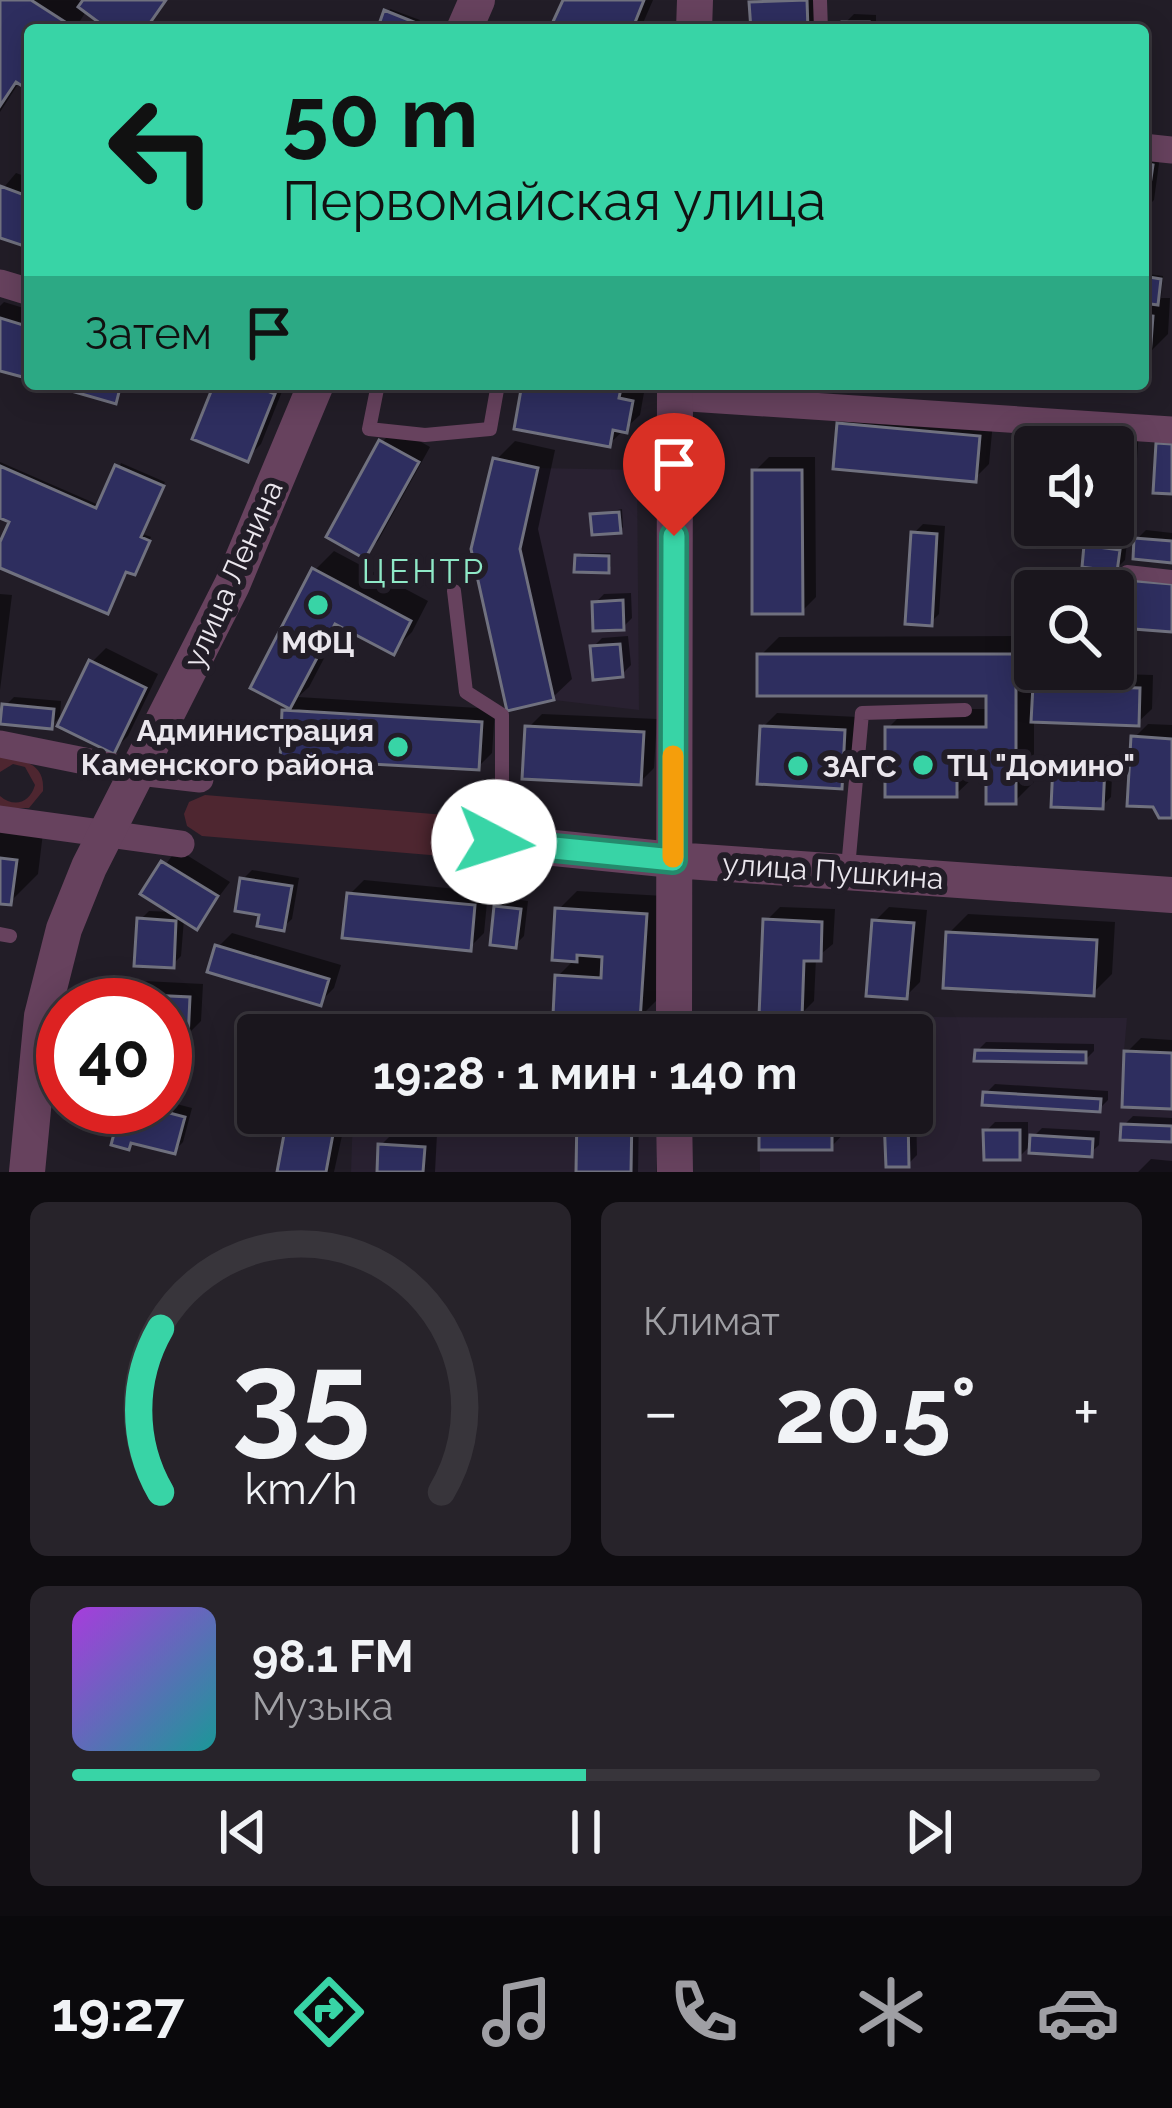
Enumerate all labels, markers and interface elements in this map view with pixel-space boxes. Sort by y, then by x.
text: 50 m [282,68,478,167]
icon: left [84,72,240,228]
text: Первомайская улица [282,169,826,233]
icon: arrive [236,300,302,366]
text: Затем [84,307,212,360]
pin [623,413,725,536]
map controls [1014,426,1134,690]
button: sound [1014,426,1134,546]
icon: arrive [641,431,707,497]
street label: улица Ленина [176,475,290,673]
district label: ЦЕНТР [362,552,486,591]
button: search [1014,570,1134,690]
marker: МФЦ [305,592,331,618]
place label: МФЦ [281,625,355,660]
place label: Администрация Каменского района [81,713,374,782]
marker: Администрация Каменского района [385,734,411,760]
place label: ТЦ "Домино" [947,748,1135,783]
place label: ЗАГС [822,749,897,784]
marker: ТЦ "Домино" [910,752,936,778]
marker: ЗАГС [785,753,811,779]
position arrow [431,779,557,905]
street label: улица Пушкина [721,846,945,896]
speed limit sign: 40 [36,978,192,1134]
text: 19:28 · 1 мин · 140 m [373,1047,797,1100]
text: Климат [643,1298,780,1344]
text: 35 [231,1324,370,1470]
text: 20.5° [775,1358,976,1464]
text: − [643,1373,679,1450]
text: + [1073,1373,1100,1450]
text: km/h [244,1464,357,1514]
text: 98.1 FM [252,1630,414,1683]
text: Музыка [252,1683,393,1729]
icon: previous [210,1799,276,1865]
icon: pause [553,1799,619,1865]
icon: next [896,1799,962,1865]
icon: directions [287,1970,371,2054]
icon: music [475,1970,559,2054]
icon: phone [662,1970,746,2054]
icon: climate [849,1970,933,2054]
icon: car [1036,1970,1120,2054]
text: 19:27 [52,1980,184,2044]

